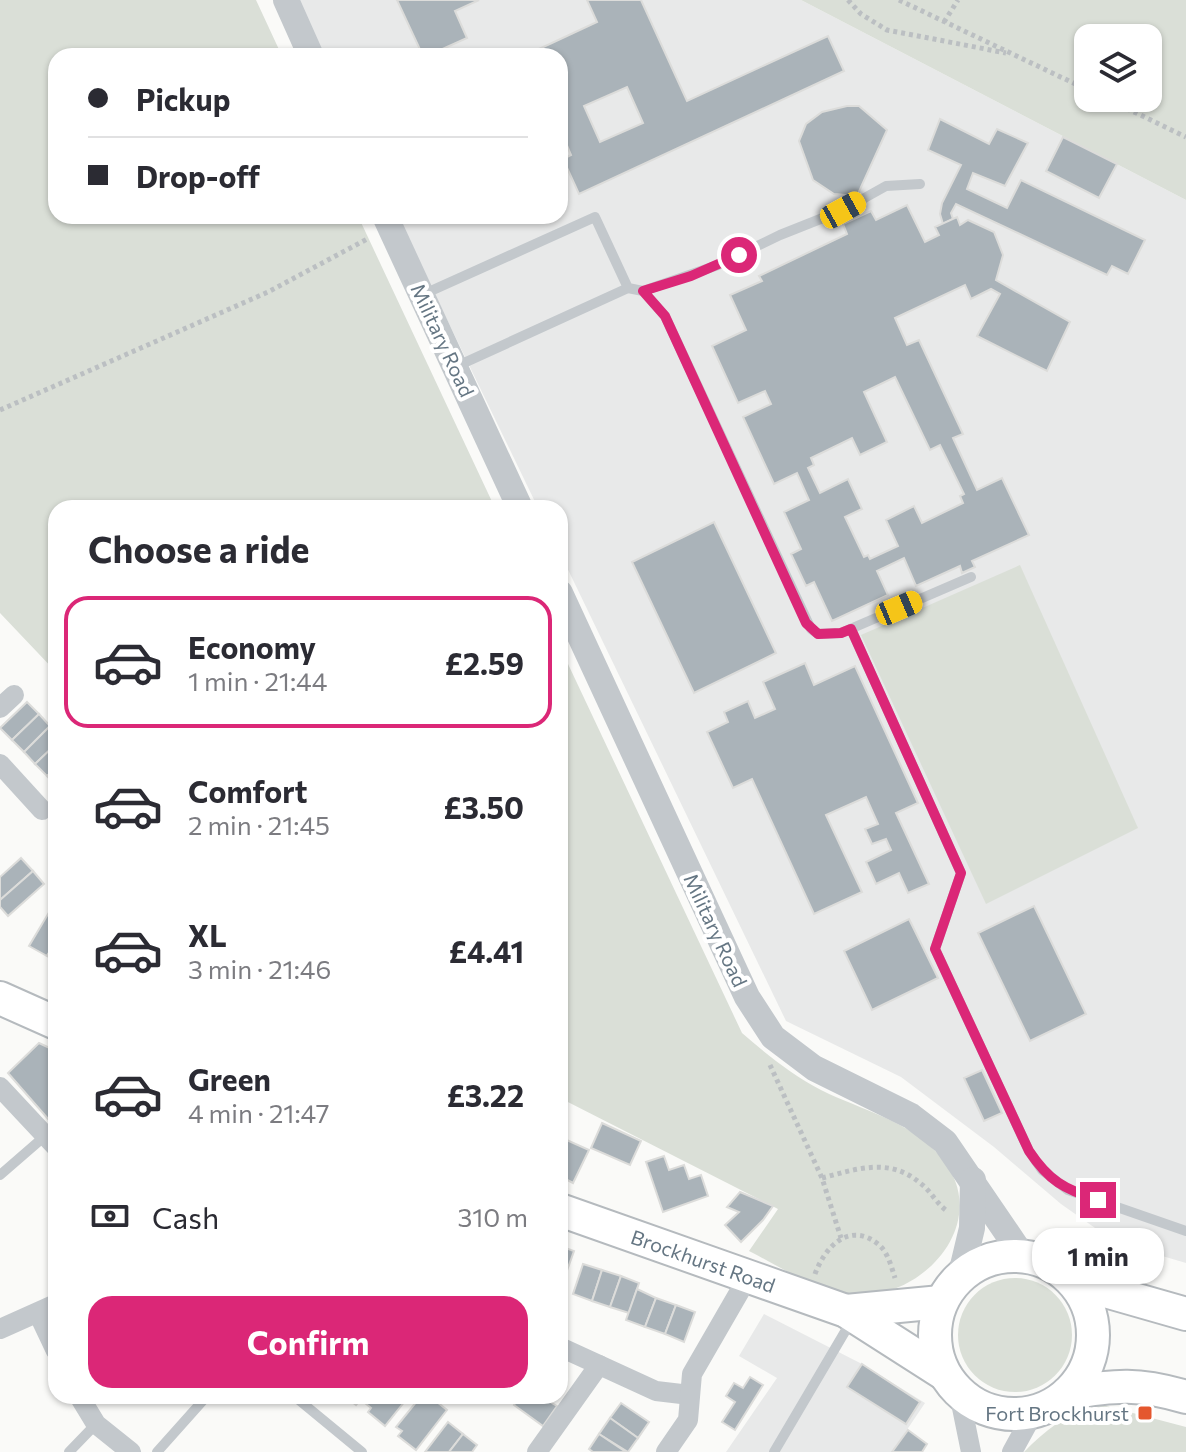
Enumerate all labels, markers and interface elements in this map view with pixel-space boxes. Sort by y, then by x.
map controls [1074,24,1162,112]
button: layers [1074,24,1162,112]
text: Pickup [136,80,230,117]
text: Drop-off [136,157,260,194]
car [816,188,870,232]
route start [721,237,757,273]
street label: Military Road [406,280,480,400]
text: Choose a ride [88,526,309,570]
car [872,588,926,628]
icon: car [92,626,164,698]
text: Economy [188,628,316,665]
text: £2.59 [445,644,524,681]
text: 1 min · 21:44 [188,665,327,696]
icon: car [92,770,164,842]
text: Comfort [188,772,307,809]
text: £3.50 [443,788,524,825]
text: 2 min · 21:45 [188,809,330,840]
street label: Military Road [679,870,753,990]
icon: car [92,914,164,986]
text: XL [188,916,227,953]
text: £4.41 [449,932,524,969]
text: 3 min · 21:46 [188,953,331,984]
icon: car [92,1058,164,1130]
text: Green [188,1060,271,1097]
text: £3.22 [447,1076,524,1113]
text: 4 min · 21:47 [188,1097,329,1128]
route end [1080,1182,1116,1218]
icon: cash [88,1194,132,1238]
text: Cash [152,1198,219,1235]
text: 310 m [457,1201,528,1232]
street label: Brockhurst Road [628,1224,779,1297]
callout: 1 min [1032,1228,1164,1284]
text: 1 min [1067,1240,1129,1271]
button: Confirm [88,1296,528,1388]
place label: Fort Brockhurst [985,1401,1129,1425]
marker: Fort Brockhurst [1136,1404,1154,1422]

